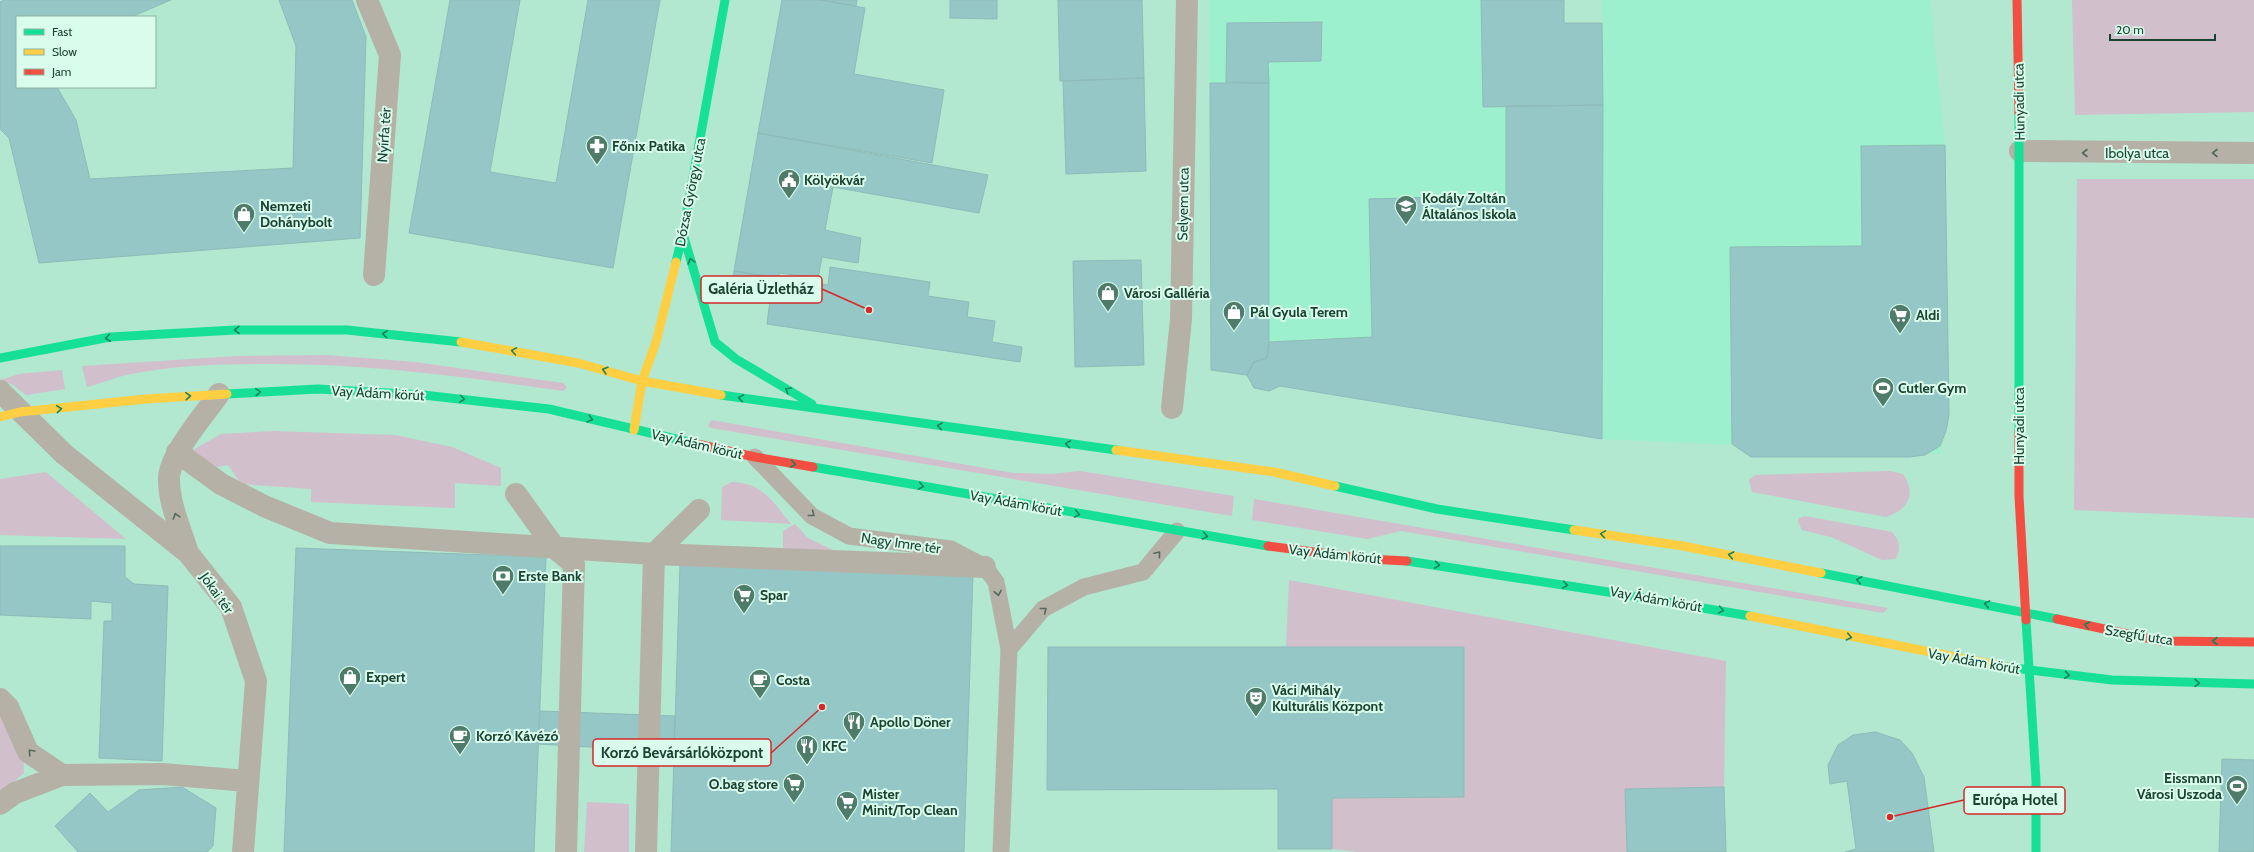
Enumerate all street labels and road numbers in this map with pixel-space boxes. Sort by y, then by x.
street label: Hunyadi utca [2009,63,2029,141]
street label: Nyírfa tér [373,106,395,163]
street label: Dózsa György utca [671,136,709,248]
street label: Ibolya utca [2105,144,2169,162]
street label: Selyem utca [1173,167,1193,241]
street label: Vay Ádám körút [331,382,425,404]
street label: Hunyadi utca [2010,387,2028,465]
street label: Vay Ádám körút [650,425,745,463]
street label: Vay Ádám körút [969,486,1064,520]
street label: Nagy Imre tér [860,529,943,558]
street label: Vay Ádám körút [1288,540,1383,568]
street label: Jókai tér [196,568,238,618]
street label: Vay Ádám körút [1609,582,1704,616]
street label: Szegfű utca [2104,621,2175,649]
street label: Vay Ádám körút [1927,644,2022,678]

